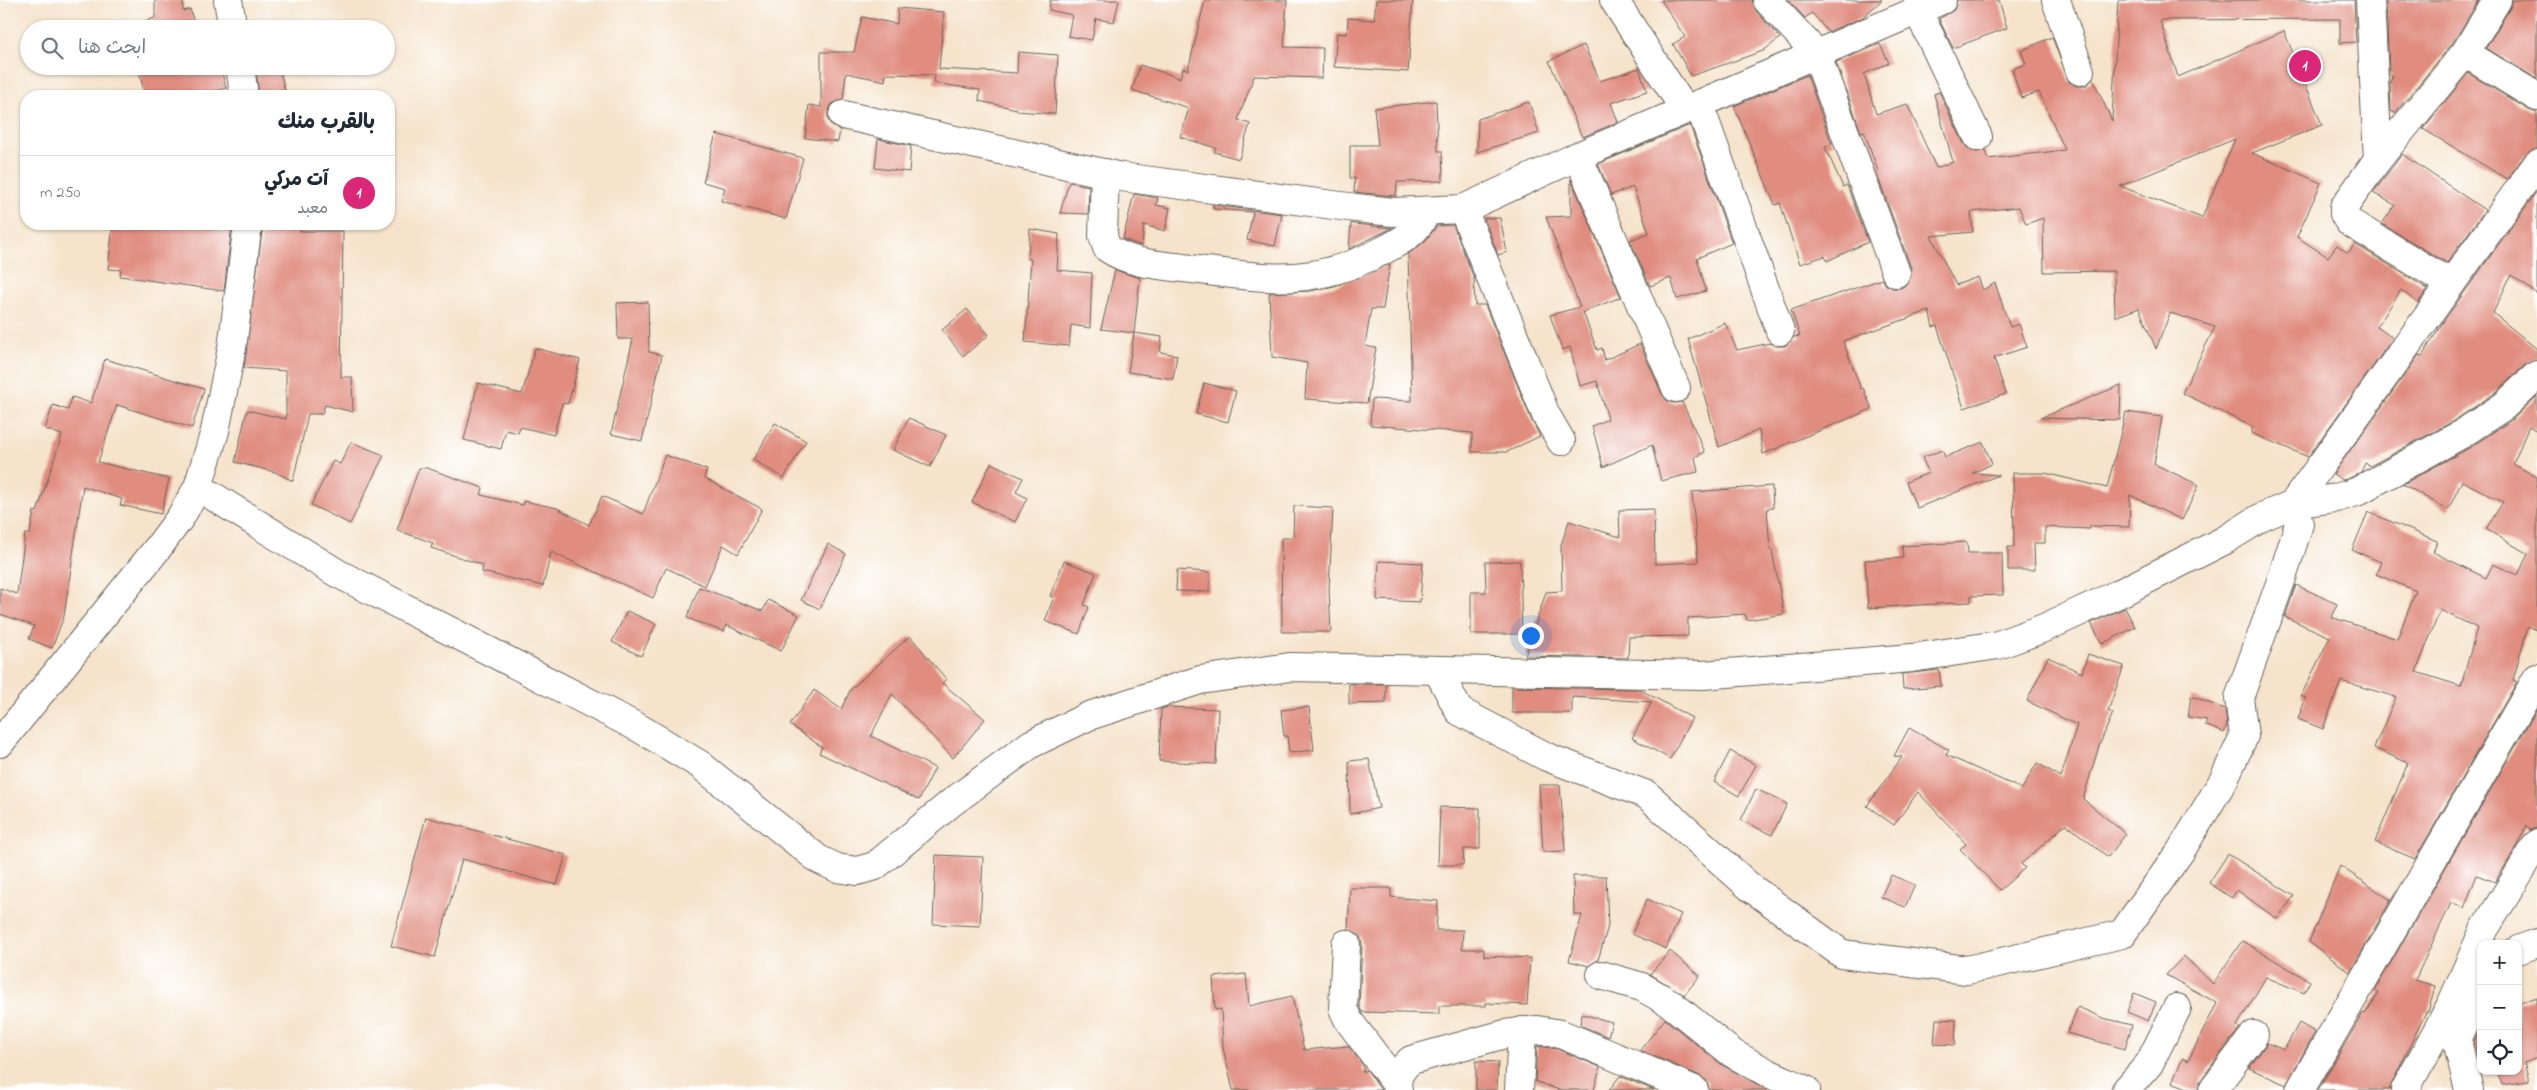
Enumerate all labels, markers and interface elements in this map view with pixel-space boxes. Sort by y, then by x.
search box [20,20,395,75]
icon: search [38,34,66,62]
text: ابحث هنا [78,35,146,62]
pin: 1 [2289,47,2321,85]
text: بالقرب منك [278,108,375,138]
text: آت مركي [264,167,328,194]
text: 250 m [40,181,80,205]
text: 1 [356,181,362,205]
text: معبد [297,197,328,221]
your location [1518,623,1544,649]
map controls [2477,940,2522,1075]
button: + [2477,940,2522,985]
button: − [2477,985,2522,1030]
button: locate [2477,1030,2522,1075]

